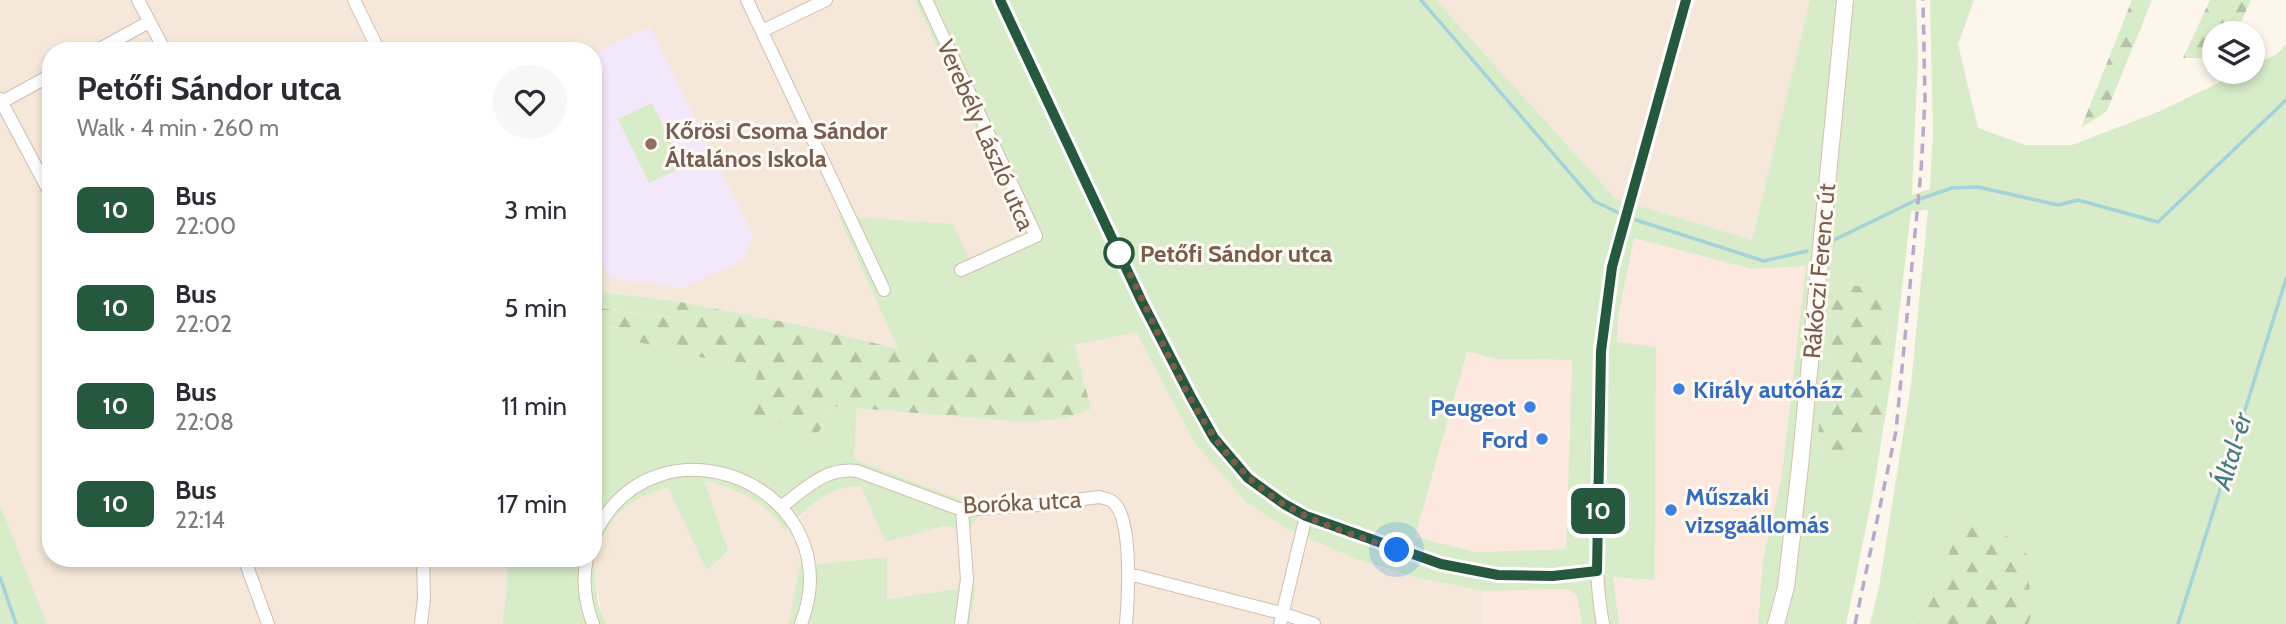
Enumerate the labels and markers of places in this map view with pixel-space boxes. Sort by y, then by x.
place label: Kőrösi Csoma Sándor Általános Iskola [665,116,888,173]
marker: Kőrösi Csoma Sándor Általános Iskola [643,136,659,152]
marker: Petőfi Sándor utca [1104,238,1134,268]
place label: Petőfi Sándor utca [1140,239,1332,268]
place label: Király autóház [1693,375,1842,404]
marker: Király autóház [1671,381,1687,397]
place label: Peugeot [1430,393,1516,422]
marker: Peugeot [1522,399,1538,415]
place label: Ford [1481,425,1528,454]
marker: Ford [1534,431,1550,447]
place label: Műszaki vizsgaállomás [1685,482,1829,539]
marker: Műszaki vizsgaállomás [1663,502,1679,518]

